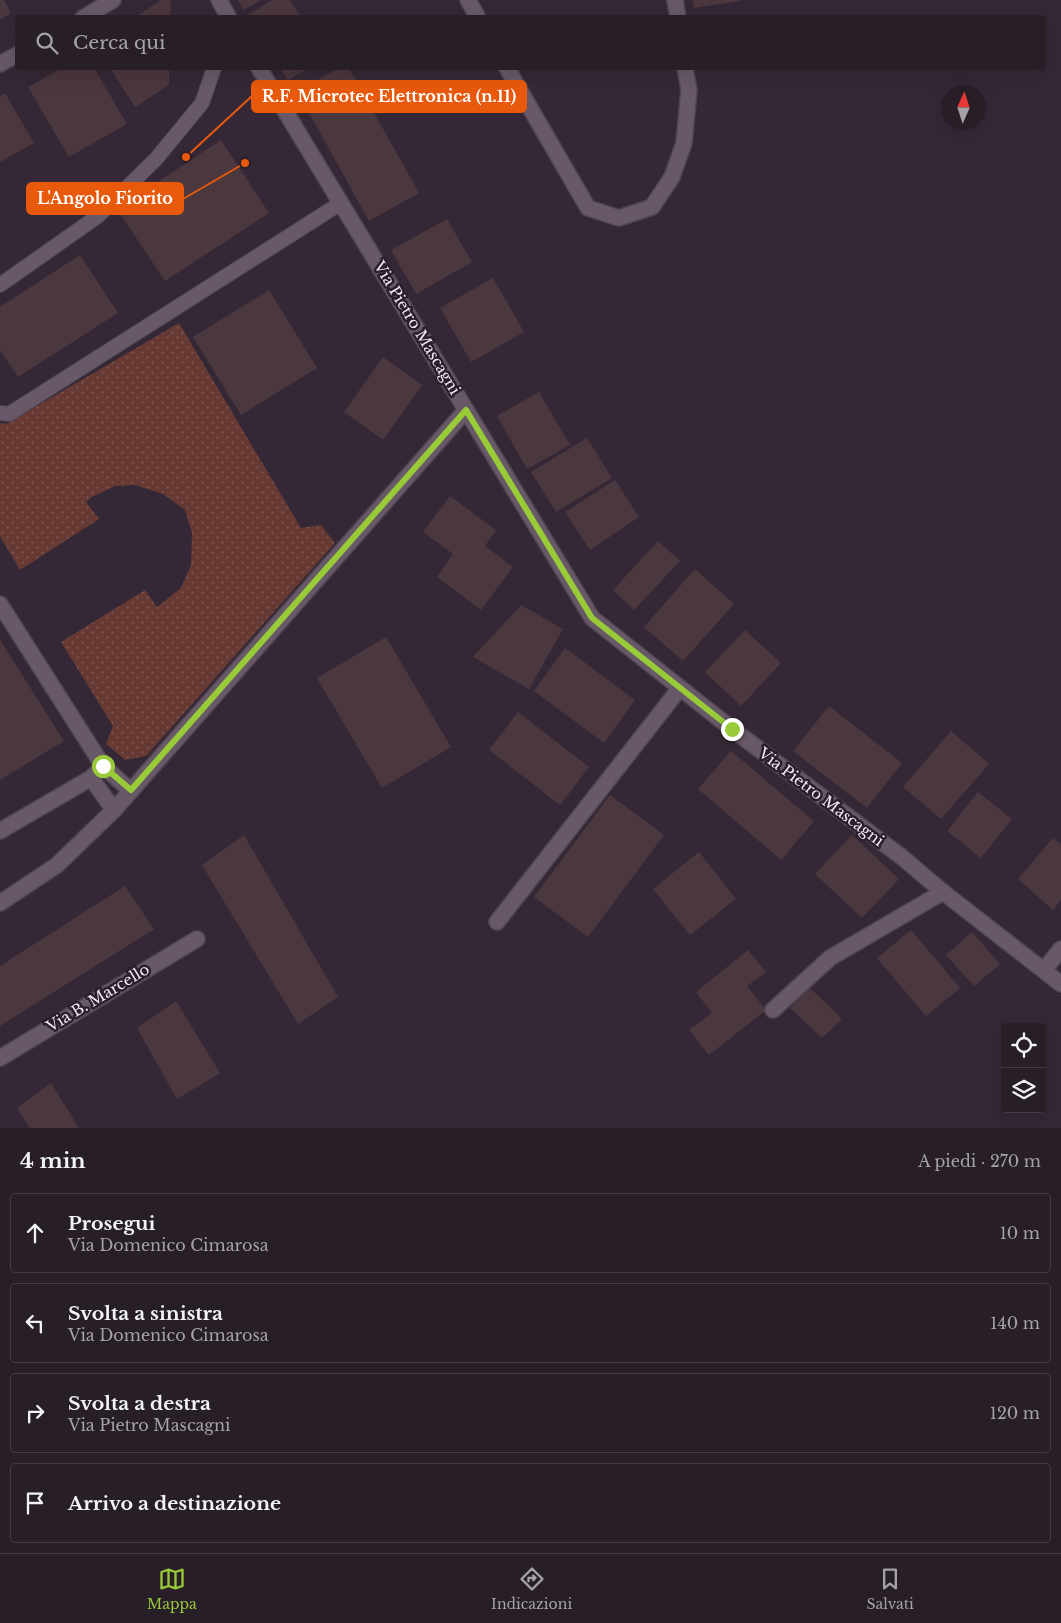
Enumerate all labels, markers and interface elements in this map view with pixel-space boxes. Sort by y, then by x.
search box [15,15,1046,70]
icon: search [33,29,61,57]
text: Cerca qui [73,31,166,54]
callout: R.F. Microtec Elettronica (n.11) [252,81,526,112]
north arrow [941,85,986,130]
text: R.F. Microtec Elettronica (n.11) [262,86,516,106]
callout: L'Angolo Fiorito [27,183,183,214]
text: L'Angolo Fiorito [37,188,173,208]
street label: Via Pietro Mascagni [370,257,465,398]
route end [721,718,744,741]
street label: Via Pietro Mascagni [754,743,888,850]
route start [92,755,115,778]
street label: Via B. Marcello [42,959,153,1036]
map controls [1001,1023,1046,1113]
button: locate [1001,1023,1046,1068]
button: layers [1001,1068,1046,1113]
text: 4 min [20,1148,86,1174]
text: A piedi · 270 m [918,1151,1041,1171]
text: Prosegui [68,1212,155,1235]
icon: ahead [21,1219,49,1247]
text: 10 m [1000,1223,1040,1243]
text: Via Domenico Cimarosa [68,1235,269,1255]
text: Svolta a sinistra [68,1302,223,1325]
icon: left [21,1309,49,1337]
text: 140 m [990,1313,1040,1333]
text: Via Domenico Cimarosa [68,1325,269,1345]
text: Svolta a destra [68,1392,211,1415]
icon: right [21,1399,49,1427]
text: 120 m [990,1403,1040,1423]
text: Via Pietro Mascagni [68,1415,230,1435]
icon: arrive [21,1489,49,1517]
text: Arrivo a destinazione [68,1492,281,1515]
tab: Mappa [147,1565,197,1613]
tab: Indicazioni [491,1565,572,1613]
tab: Salvati [866,1565,914,1613]

